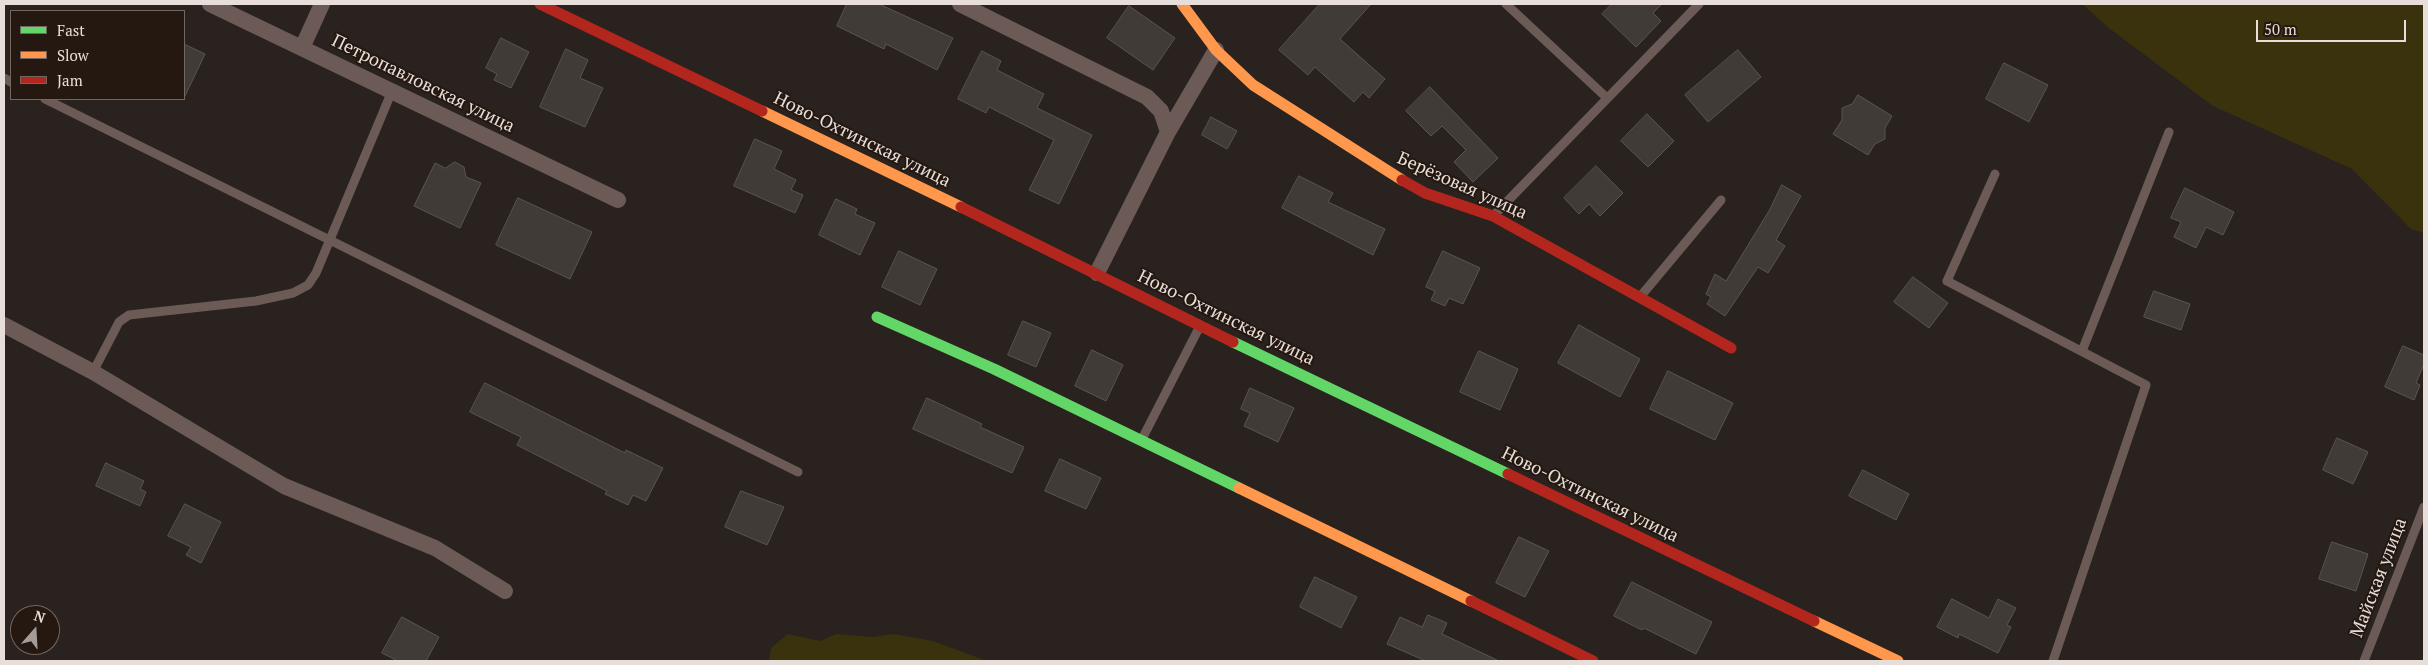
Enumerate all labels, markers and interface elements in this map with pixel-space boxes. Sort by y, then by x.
legend [10,10,185,100]
scale bar [2258,10,2408,42]
text: 50 m [2264,19,2297,39]
text: Fast [57,20,85,40]
street label: Петропавловская улица [328,30,518,138]
text: Slow [57,45,89,65]
text: Jam [57,70,83,90]
street label: Ново-Охтинская улица [770,88,954,192]
street label: Берёзовая улица [1394,148,1530,224]
street label: Ново-Охтинская улица [1134,266,1318,370]
street label: Ново-Охтинская улица [1498,443,1682,547]
street label: Майская улица [2346,515,2412,641]
north arrow [10,605,60,655]
text: N [32,606,48,627]

